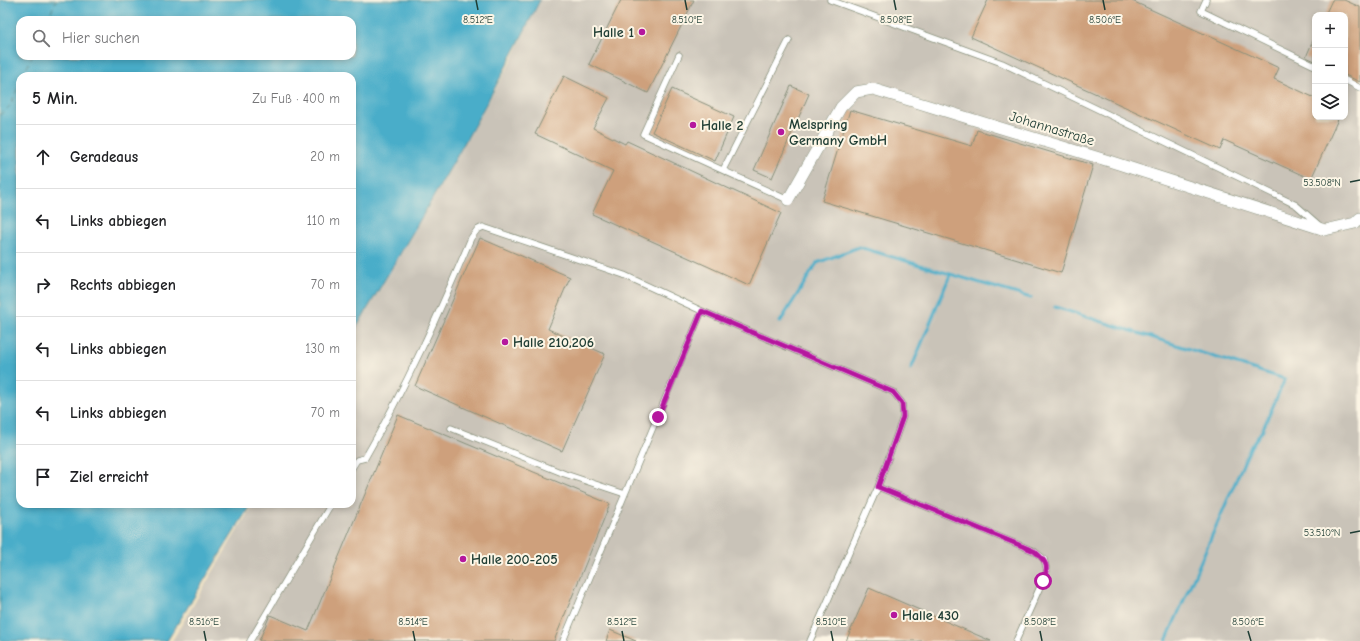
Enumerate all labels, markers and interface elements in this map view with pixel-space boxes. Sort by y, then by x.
map controls [1312,12,1348,120]
button: + [1312,12,1348,48]
text: 8.512°E [463,14,493,26]
text: 8.510°E [672,14,702,26]
text: 8.508°E [880,14,912,26]
text: 8.506°E [1089,14,1121,26]
search box [16,16,356,60]
place label: Halle 1 [593,24,634,41]
icon: search [30,27,52,49]
marker: Halle 1 [637,27,647,37]
text: Hier suchen [62,29,140,47]
button: − [1312,48,1348,84]
button: layers [1312,84,1348,120]
text: 5 Min. [32,89,77,108]
text: Zu Fuß · 400 m [252,91,340,106]
street label: Johannastraße [1007,107,1096,149]
place label: Melspring Germany GmbH [789,116,887,149]
place label: Halle 2 [701,117,744,134]
marker: Halle 2 [688,120,698,130]
marker: Melspring Germany GmbH [776,127,786,137]
icon: ahead [32,146,54,168]
text: Geradeaus [70,148,138,166]
text: 20 m [310,149,340,164]
text: 53.508°N [1303,177,1341,189]
icon: left [32,210,54,232]
text: Links abbiegen [70,212,167,230]
text: 110 m [307,213,340,228]
icon: right [32,274,54,296]
text: Rechts abbiegen [70,276,176,294]
text: 70 m [311,277,340,292]
place label: Halle 210,206 [513,334,594,351]
marker: Halle 210,206 [500,337,510,347]
icon: left [32,338,54,360]
text: Links abbiegen [70,340,167,358]
text: 130 m [305,341,340,356]
icon: left [32,402,54,424]
text: Links abbiegen [70,404,167,422]
text: 70 m [311,405,340,420]
route end [649,408,667,426]
icon: arrive [32,466,54,488]
text: Ziel erreicht [70,468,148,486]
text: 53.510°N [1304,527,1340,539]
place label: Halle 200-205 [471,551,558,568]
marker: Halle 200-205 [458,554,468,564]
route start [1034,572,1052,590]
place label: Halle 430 [902,607,959,624]
marker: Halle 430 [889,610,899,620]
text: 8.516°E [189,616,219,628]
text: 8.514°E [398,616,428,628]
text: 8.512°E [607,616,637,628]
text: 8.510°E [816,616,846,628]
text: 8.508°E [1024,616,1056,628]
text: 8.506°E [1232,616,1264,628]

